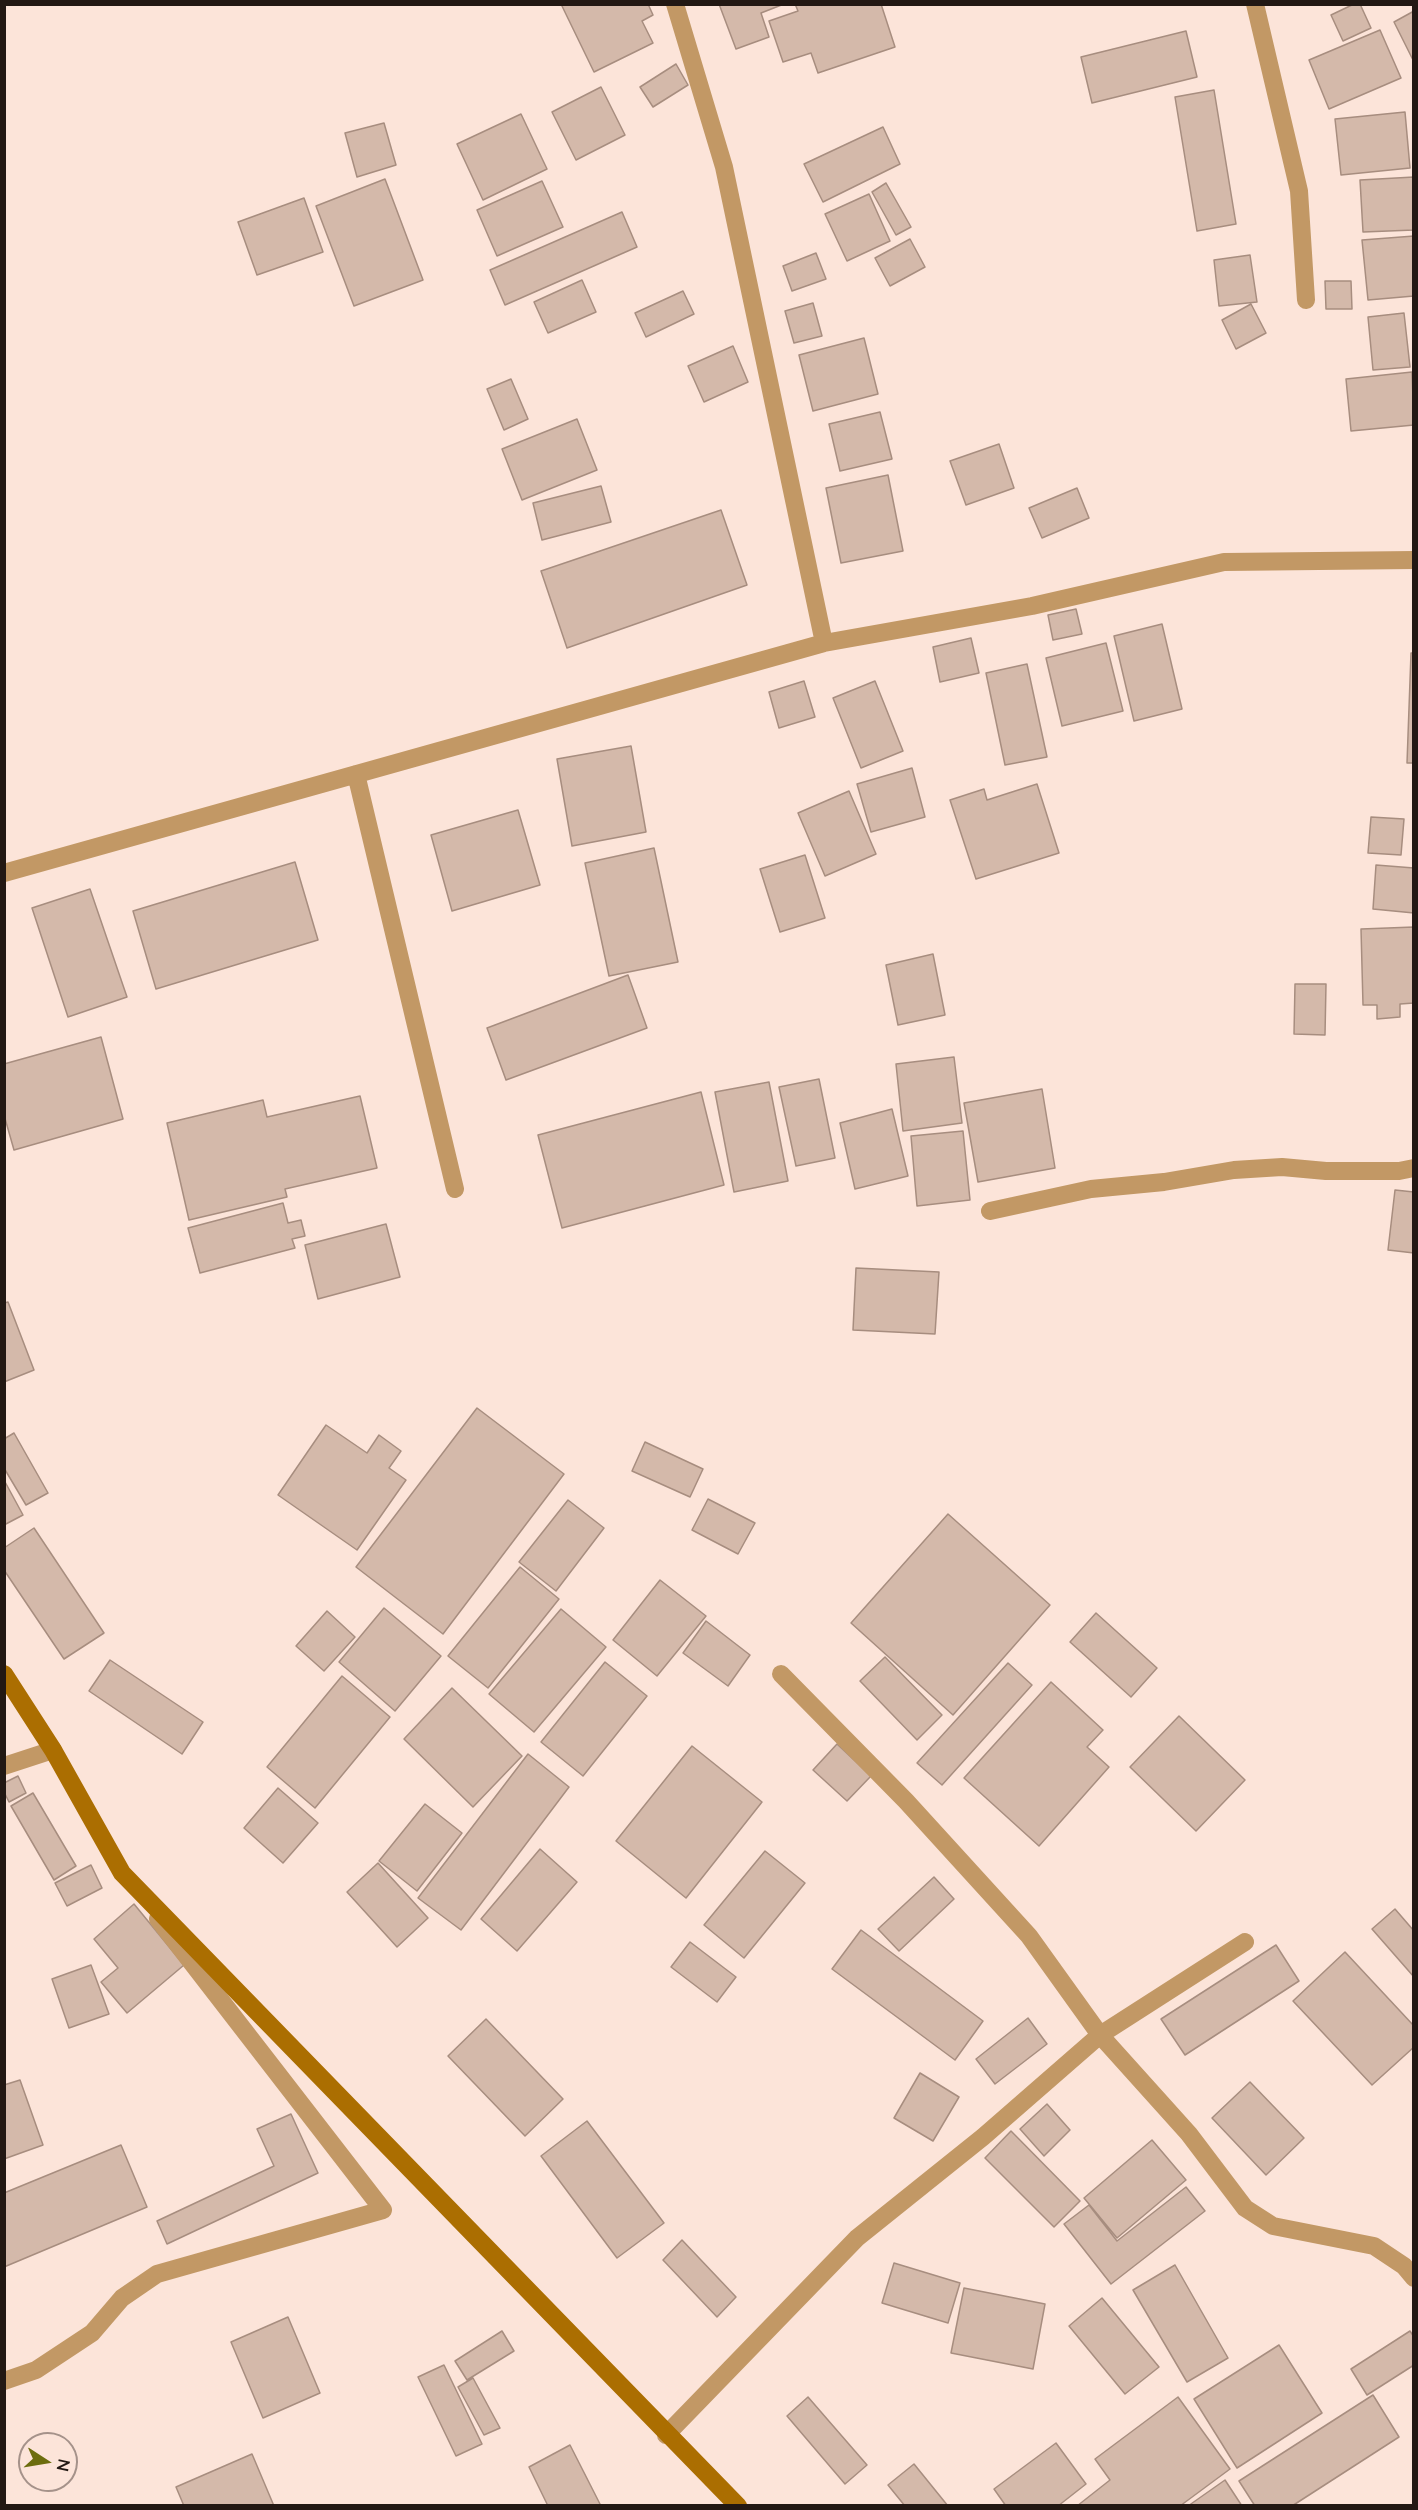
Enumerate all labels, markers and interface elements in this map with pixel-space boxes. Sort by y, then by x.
north arrow [18,2432,78,2492]
text: N [54,2457,75,2473]

